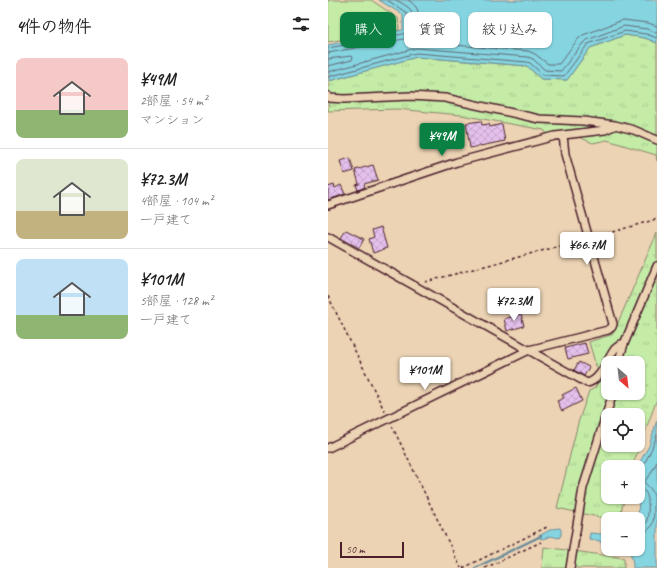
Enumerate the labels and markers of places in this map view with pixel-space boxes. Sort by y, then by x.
pin: ¥49M [418,123,466,157]
pin: ¥66.7M [554,232,620,266]
pin: ¥72.3M [481,288,547,322]
pin: ¥101M [397,357,453,391]

